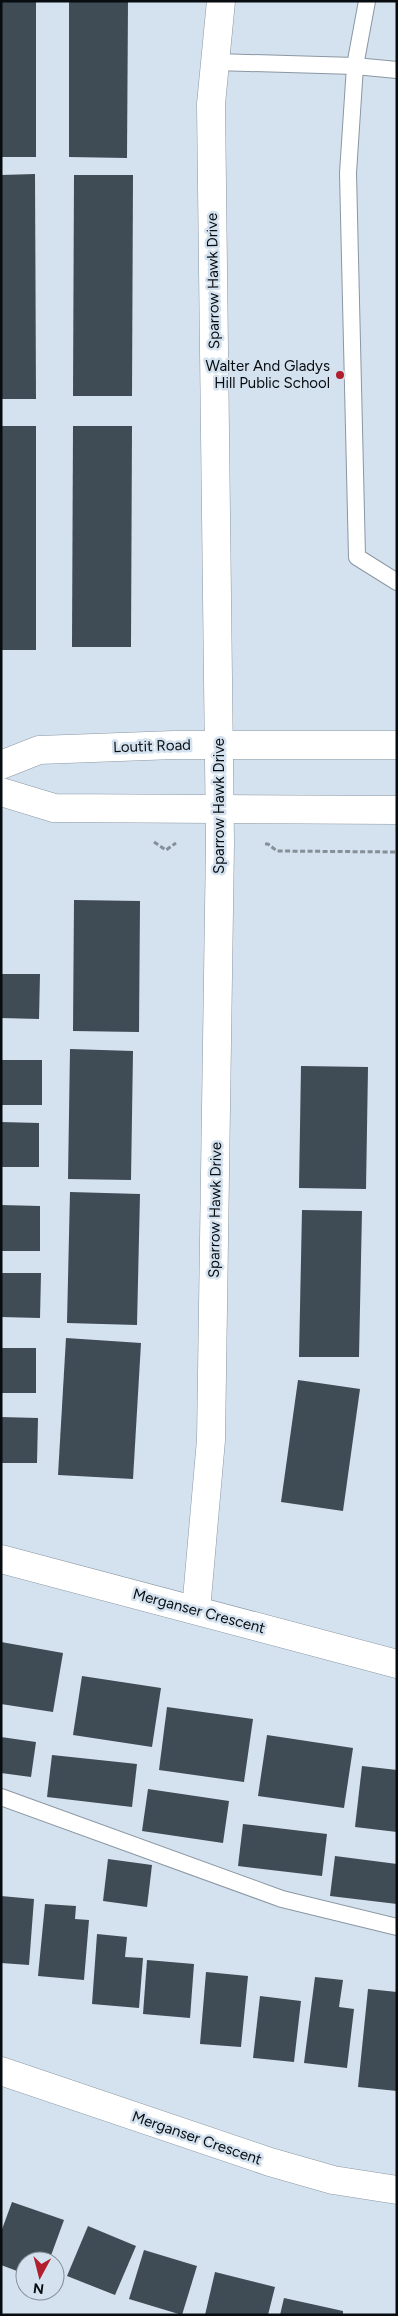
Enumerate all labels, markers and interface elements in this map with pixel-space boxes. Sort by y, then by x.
street label: Sparrow Hawk Drive [203,213,223,349]
place label: Walter And Gladys Hill Public School [206,357,330,392]
marker: Walter And Gladys Hill Public School [334,369,346,381]
street label: Loutit Road [113,736,191,756]
street label: Sparrow Hawk Drive [210,738,228,874]
street label: Sparrow Hawk Drive [205,1142,225,1278]
street label: Merganser Crescent [131,1585,267,1637]
street label: Merganser Crescent [130,2107,265,2169]
north arrow [15,2251,65,2301]
text: N [32,2279,45,2298]

